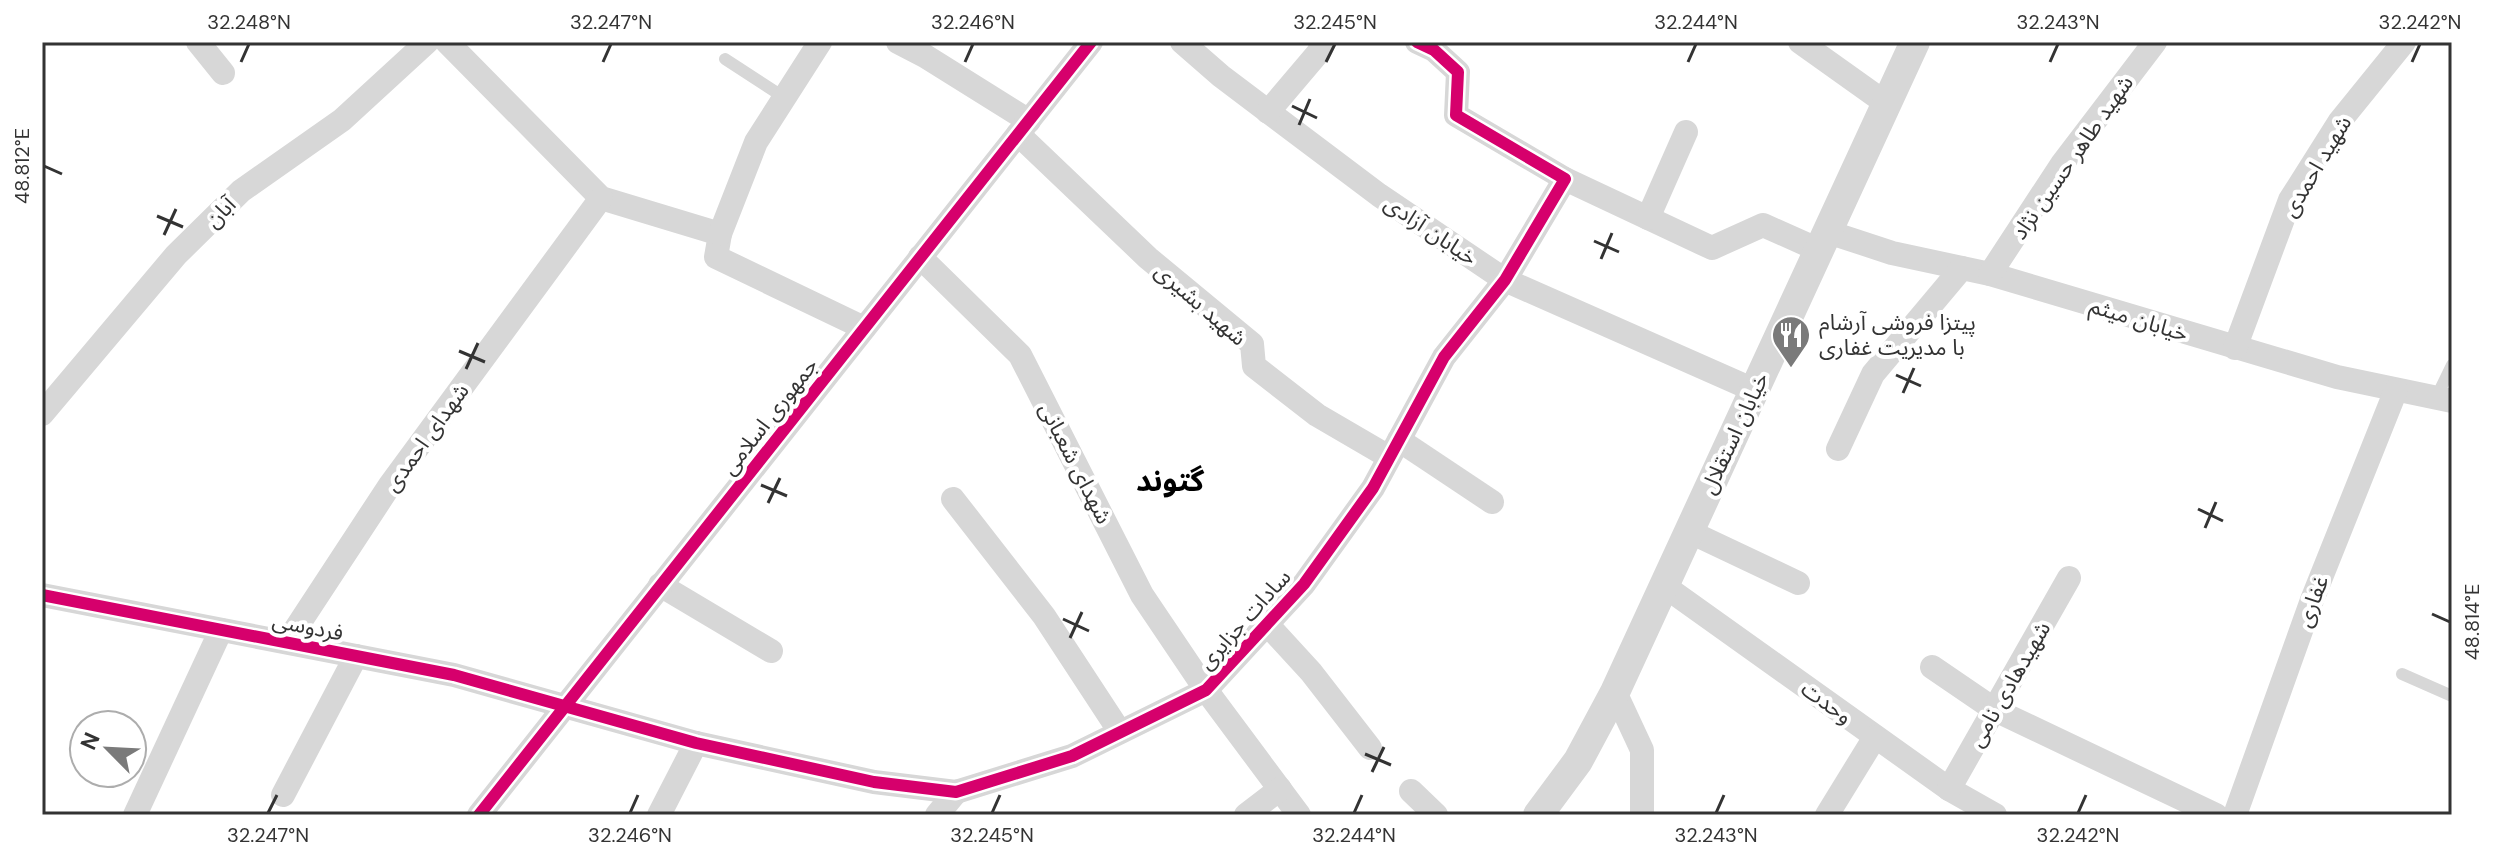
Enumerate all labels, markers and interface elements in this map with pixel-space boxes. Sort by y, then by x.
text: 32.248°N [207,9,291,35]
text: 32.247°N [570,9,652,35]
text: 32.246°N [931,9,1015,35]
text: 32.245°N [1293,9,1377,35]
text: 32.244°N [1654,9,1738,35]
text: 32.243°N [2016,9,2100,35]
text: 32.242°N [2379,9,2461,35]
street label: شهید طاهر حسین نژاد [2005,69,2140,245]
street label: شهید احمدی [2275,110,2358,222]
text: 48.812°E [9,128,35,204]
street label: آبان [199,189,243,234]
street label: خیابان آزادی [1379,189,1483,272]
street label: شهید بشیری [1149,257,1253,352]
street label: خیابان میثم [2086,291,2191,350]
place label: پیتزا فروشی آرشام با مدیریت غفاری [1819,308,1976,362]
restaurant icon: پیتزا فروشی آرشام با مدیریت غفاری [1770,314,1812,369]
street label: جمهوری اسلامی [714,352,824,481]
street label: خیابان استقلال [1694,368,1775,499]
street label: شهدای احمدی [377,377,476,497]
street label: شهدای شعبانی [1033,398,1119,529]
district label: گتوند [1136,461,1205,500]
street label: سادات جزایری [1192,563,1297,676]
street label: غفاری [2289,571,2336,631]
text: 48.814°E [2459,584,2485,660]
street label: فردوسی [270,605,346,648]
street label: شهیدهادی نامی [1962,616,2057,752]
street label: وحدت [1795,674,1858,731]
north arrow [68,709,148,789]
text: N [74,728,107,754]
text: 32.247°N [227,822,309,848]
text: 32.246°N [588,822,672,848]
text: 32.245°N [950,822,1034,848]
text: 32.244°N [1312,822,1396,848]
text: 32.243°N [1674,822,1758,848]
text: 32.242°N [2037,822,2119,848]

